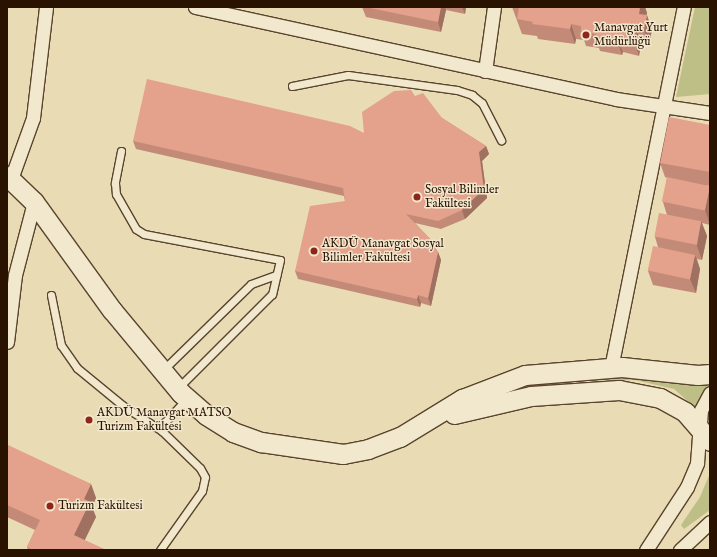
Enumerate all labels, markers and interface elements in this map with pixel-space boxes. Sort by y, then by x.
place label: Manavgat Yurt Müdürlüğü [594,21,668,49]
marker: Manavgat Yurt Müdürlüğü [581,30,591,40]
place label: Sosyal Bilimler Fakültesi [425,183,499,211]
marker: Sosyal Bilimler Fakültesi [412,192,422,202]
place label: AKDÜ Manavgat Sosyal Bilimler Fakültesi [322,237,444,265]
marker: AKDÜ Manavgat Sosyal Bilimler Fakültesi [309,246,319,256]
place label: AKDÜ Manavgat MATSO Turizm Fakültesi [97,406,232,434]
marker: AKDÜ Manavgat MATSO Turizm Fakültesi [84,415,94,425]
place label: Turizm Fakültesi [58,499,143,513]
marker: Turizm Fakültesi [45,501,55,511]

